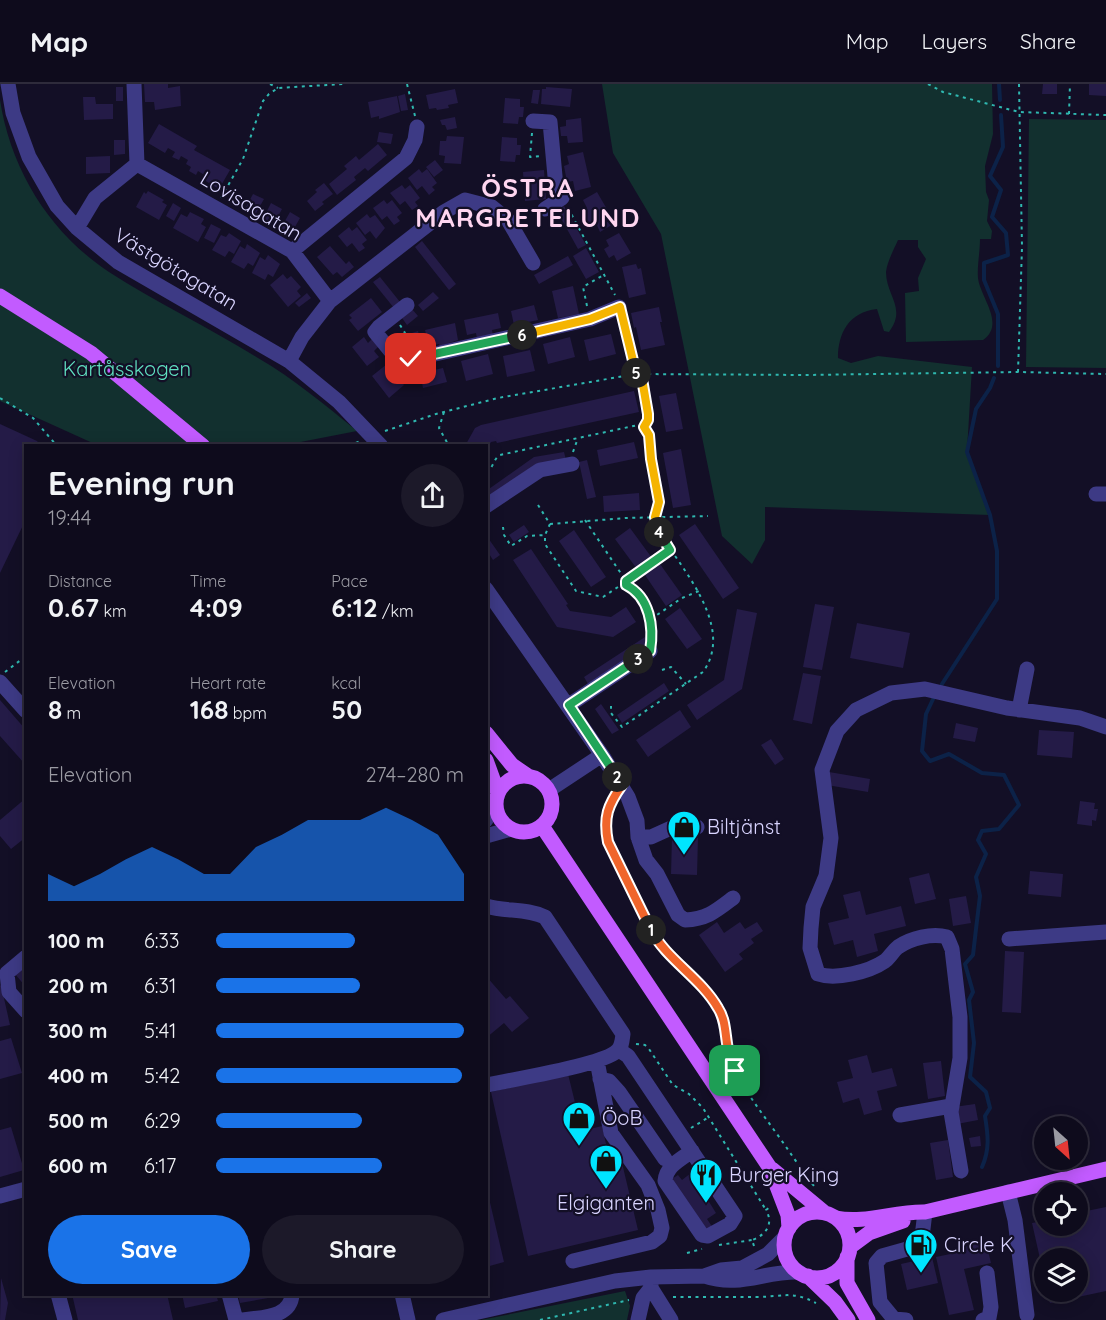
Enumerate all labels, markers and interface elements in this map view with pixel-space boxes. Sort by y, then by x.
text: Map [30,24,88,59]
text: Map [846,28,889,54]
text: Layers [922,28,987,54]
text: Share [1020,28,1076,54]
street label: Lovisagatan [196,165,307,246]
district label: ÖSTRA MARGRETELUND [415,171,641,234]
street label: Västgötagatan [110,222,243,315]
pin: 6 [507,320,537,350]
text: 6 [518,325,526,345]
pin [385,333,436,384]
icon: check [394,342,427,375]
park label: Kartåsskogen [63,356,191,381]
pin: 5 [621,358,651,388]
text: 5 [631,363,641,383]
text: Evening run [48,462,235,503]
button: share [401,464,464,527]
text: 19:44 [48,505,91,530]
pin: 4 [644,517,674,547]
text: 4 [654,522,664,542]
text: Distance [48,571,112,591]
text: Time [190,571,226,591]
text: Pace [331,571,368,591]
text: 0.67 [48,591,99,624]
text: 4:09 [190,591,243,624]
text: 6:12 [331,591,378,624]
text: km [99,601,127,621]
text: /km [378,601,414,621]
pin: 3 [623,644,653,674]
text: 3 [634,649,642,669]
text: Elevation [48,673,115,693]
text: Heart rate [190,673,266,693]
text: kcal [331,673,361,693]
text: 8 [48,693,62,726]
text: 168 [190,693,228,726]
text: 50 [331,693,362,726]
text: m [62,703,81,723]
text: bpm [228,703,267,723]
text: Elevation [48,762,132,787]
text: 274–280 m [366,762,464,787]
pin: 2 [602,762,632,792]
text: 2 [612,767,622,787]
shop icon: Biltjänst [666,809,702,856]
place label: Biltjänst [707,814,781,839]
pin: 1 [636,915,666,945]
text: 1 [648,920,654,940]
text: 100 m [48,928,104,953]
text: 6:33 [144,928,179,953]
text: 200 m [48,973,108,998]
text: 6:31 [144,973,176,998]
text: 300 m [48,1018,107,1043]
text: 5:41 [144,1018,176,1043]
pin [709,1045,760,1096]
icon: arrive [718,1054,751,1087]
text: 400 m [48,1063,108,1088]
text: 5:42 [144,1063,180,1088]
shop icon: ÖoB [561,1100,597,1147]
place label: ÖoB [602,1105,642,1130]
text: 500 m [48,1108,108,1133]
text: 6:29 [144,1108,181,1133]
north arrow [1034,1116,1088,1170]
map controls [1034,1116,1088,1302]
shop icon: Elgiganten [588,1143,624,1190]
text: 600 m [48,1153,108,1178]
text: 6:17 [144,1153,176,1178]
restaurant icon: Burger King [688,1157,724,1204]
place label: Burger King [729,1162,839,1187]
button: locate [1034,1182,1088,1236]
place label: Elgiganten [557,1190,655,1215]
button: Save [48,1215,250,1284]
button: Share [262,1215,464,1284]
fuel station icon: Circle K [903,1227,939,1274]
place label: Circle K [944,1232,1014,1257]
button: layers [1034,1248,1088,1302]

